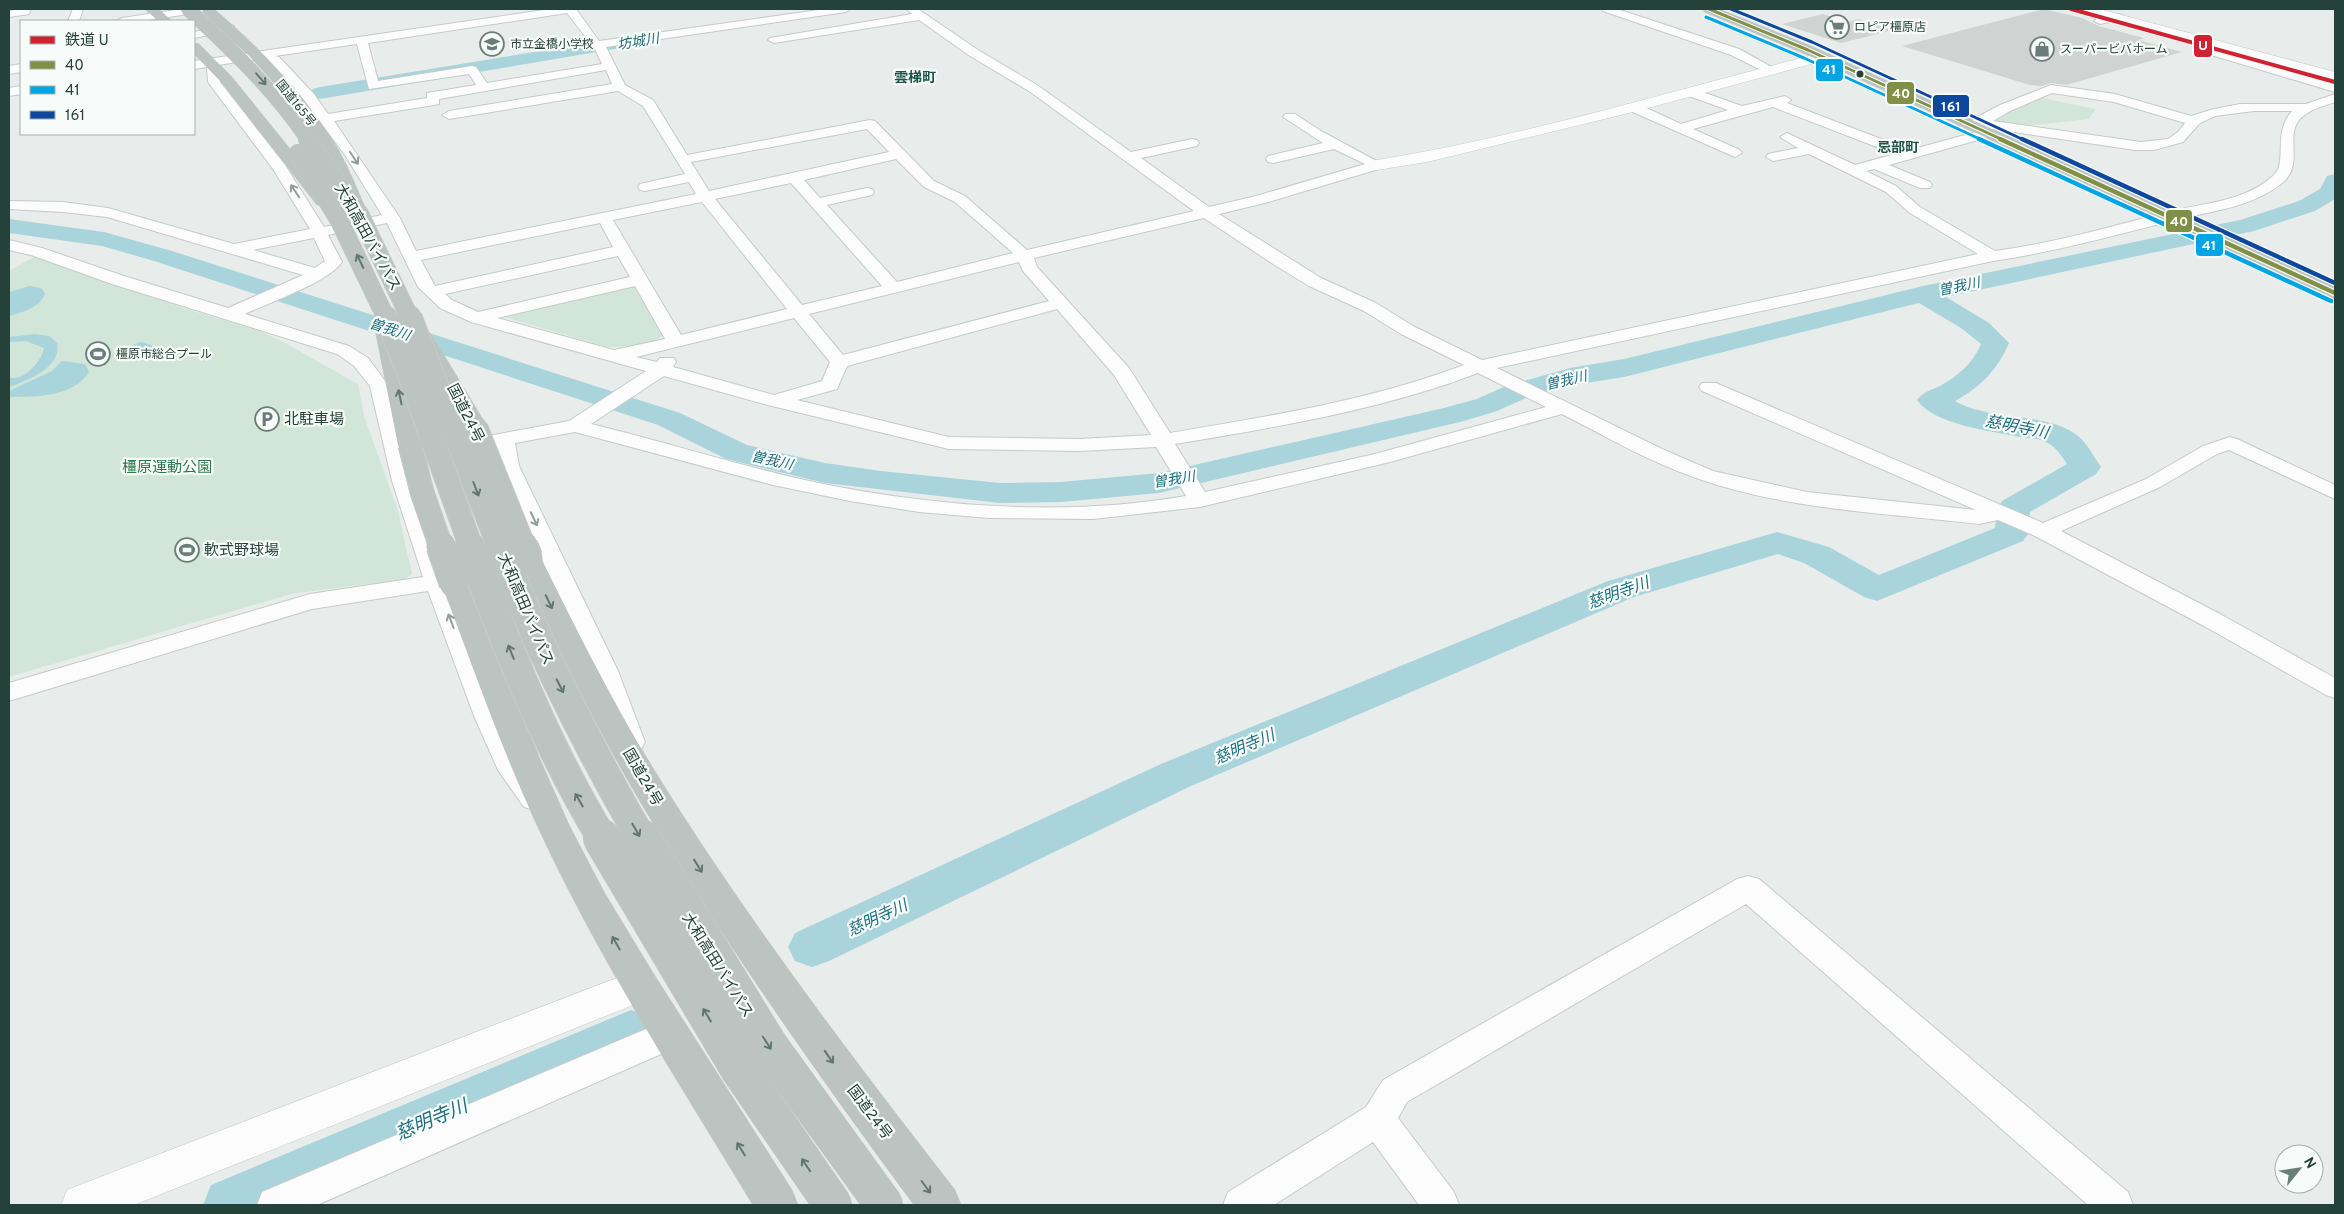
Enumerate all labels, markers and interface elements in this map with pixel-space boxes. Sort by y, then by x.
supermarket icon: ロピア橿原店 [1824,14,1850,40]
legend [20,20,195,135]
place label: ロピア橿原店 [1854,20,1926,36]
water label: 坊城川 [616,30,662,54]
school or university icon: 市立金橋小学校 [479,31,505,57]
text: 鉄道 U [65,32,109,51]
line badge: U [2193,34,2213,58]
shop icon: スーパービバホーム [2029,36,2055,62]
place label: 市立金橋小学校 [510,37,594,53]
text: U [2198,38,2208,55]
place label: スーパービバホーム [2060,42,2168,58]
text: 40 [65,57,84,76]
line badge: 41 [1815,58,1844,82]
text: 41 [1822,62,1836,79]
unlabelled marker [1855,69,1865,79]
district label: 雲梯町 [894,70,936,87]
one-way arrow [255,73,266,86]
street label: 国道165号 [272,77,319,130]
line badge: 40 [1886,81,1915,105]
text: 41 [65,82,80,101]
text: 40 [1892,86,1910,103]
line badge: 161 [1932,94,1970,118]
text: 161 [1941,99,1961,116]
text: 161 [65,107,85,126]
district label: 忌部町 [1877,140,1919,157]
one-way arrow [348,151,359,165]
street label: 大和高田バイパス [329,181,404,295]
one-way arrow [290,184,300,198]
line badge: 40 [2165,209,2193,233]
text: 40 [2170,214,2188,231]
line badge: 41 [2195,233,2224,257]
text: 41 [2202,238,2216,255]
one-way arrow [355,254,364,269]
water label: 曽我川 [1937,274,1984,300]
water label: 曽我川 [367,316,414,346]
sports icon: 橿原市総合プール [85,341,111,367]
place label: 橿原市総合プール [116,347,212,363]
water label: 曽我川 [1544,368,1591,394]
street label: 国道24号 [442,381,488,446]
one-way arrow [395,390,404,406]
parking icon: 北駐車場 [254,406,280,432]
place label: 北駐車場 [284,410,344,430]
water label: 慈明寺川 [1983,412,2052,444]
water label: 曽我川 [749,448,796,475]
park label: 橿原運動公園 [122,459,212,478]
water label: 曽我川 [1152,468,1198,492]
one-way arrow [472,480,481,496]
one-way arrow [529,511,539,526]
sports icon: 軟式野球場 [174,537,200,563]
place label: 軟式野球場 [204,542,279,561]
street label: 大和高田バイパス [492,551,557,668]
water label: 慈明寺川 [1585,573,1654,614]
one-way arrow [545,594,554,609]
one-way arrow [446,614,455,630]
one-way arrow [506,645,516,660]
one-way arrow [556,678,565,693]
water label: 慈明寺川 [1211,725,1280,770]
street label: 国道24号 [618,746,666,810]
one-way arrow [573,794,583,808]
one-way arrow [632,822,642,836]
one-way arrow [693,858,703,872]
water label: 慈明寺川 [845,895,913,941]
street label: 大和高田バイパス [677,910,757,1022]
one-way arrow [611,936,620,951]
one-way arrow [701,1008,711,1022]
one-way arrow [762,1036,772,1050]
one-way arrow [824,1050,834,1064]
street label: 国道24号 [842,1082,895,1144]
water label: 慈明寺川 [392,1094,473,1147]
one-way arrow [736,1143,746,1157]
north arrow [2274,1144,2324,1194]
text: N [2299,1155,2319,1172]
one-way arrow [801,1158,811,1172]
one-way arrow [921,1180,932,1193]

